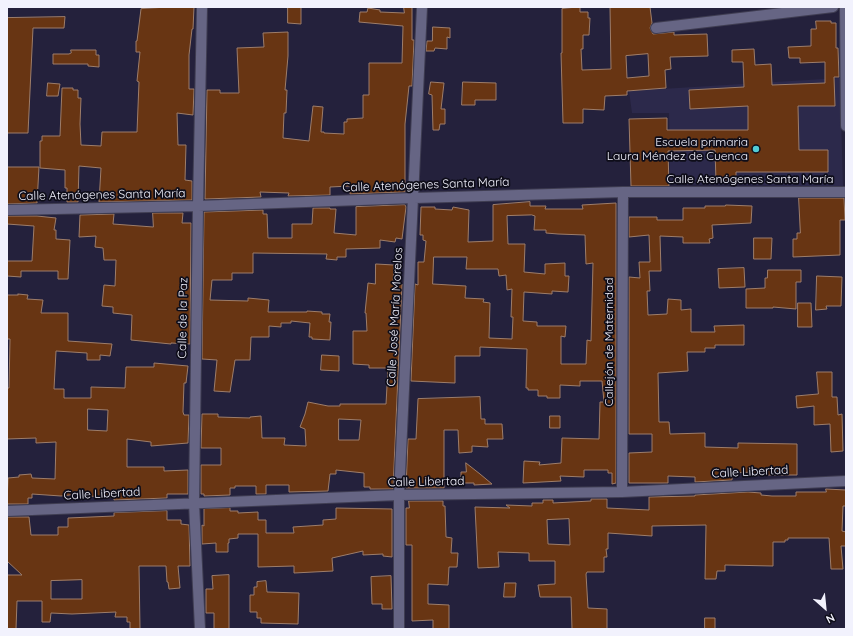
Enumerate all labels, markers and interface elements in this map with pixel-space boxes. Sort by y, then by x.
place label: Escuela primaria Laura Méndez de Cuenca [607,135,748,163]
marker: Escuela primaria Laura Méndez de Cuenca [751,144,761,154]
street label: Calle Atenógenes Santa María [666,172,834,186]
street label: Calle Atenógenes Santa María [342,175,510,195]
street label: Calle Atenógenes Santa María [18,186,186,204]
street label: Calle José María Morelos [384,247,406,387]
street label: Calle de la Paz [175,277,191,359]
street label: Callejón de Maternidad [602,277,616,407]
street label: Calle Libertad [711,463,789,481]
street label: Calle Libertad [387,474,465,490]
street label: Calle Libertad [63,485,141,503]
north arrow [805,588,845,628]
text: N [824,611,837,627]

